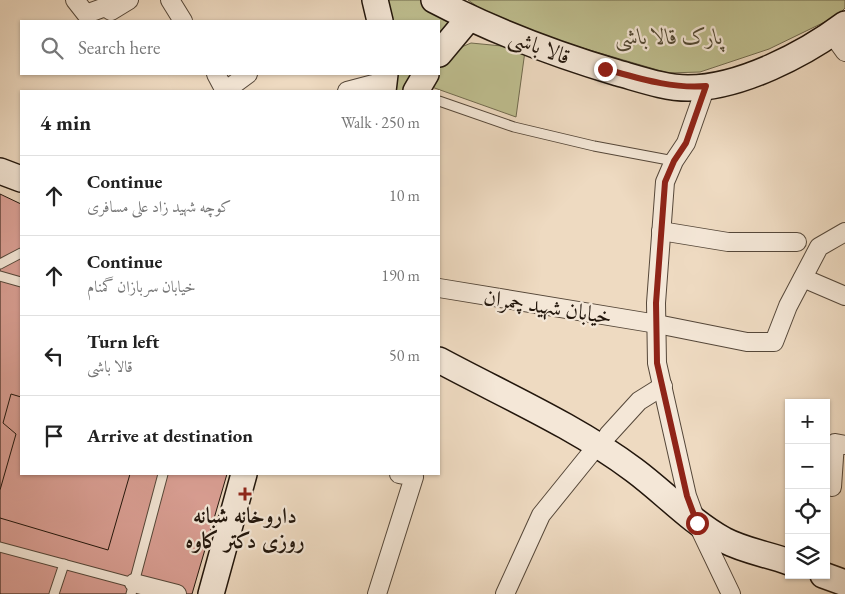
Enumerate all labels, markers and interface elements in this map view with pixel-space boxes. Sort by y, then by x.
search box [20,20,440,75]
street label: قالا باشی [505,22,574,72]
park label: پارک قالا باشی [615,22,725,53]
icon: search [38,34,66,62]
text: Search here [78,35,160,60]
route end [594,58,617,81]
text: 4 min [40,109,91,136]
text: Walk · 250 m [341,112,420,133]
text: Continue [87,169,162,194]
icon: ahead [40,182,68,210]
text: 10 m [389,185,420,206]
text: کوچه شهید زاد علی مسافری [87,196,231,217]
text: Continue [87,249,162,274]
icon: ahead [40,262,68,290]
text: 190 m [381,265,420,286]
text: خیابان سربازان گمنام [87,276,196,297]
street label: خیابان شهید چمران [482,282,614,331]
text: Turn left [87,329,159,354]
icon: left [40,342,68,370]
text: 50 m [389,345,420,366]
text: قالا باشی [87,356,133,377]
map controls [785,399,830,579]
button: + [785,399,830,444]
icon: arrive [40,422,68,450]
text: Arrive at destination [87,423,253,448]
button: − [785,444,830,489]
marker: داروخانه شبانه روزی دکتر کاوه [239,488,251,500]
button: locate [785,489,830,534]
place label: داروخانه شبانه روزی دکتر کاوه [185,501,305,555]
route start [686,512,709,535]
button: layers [785,534,830,579]

